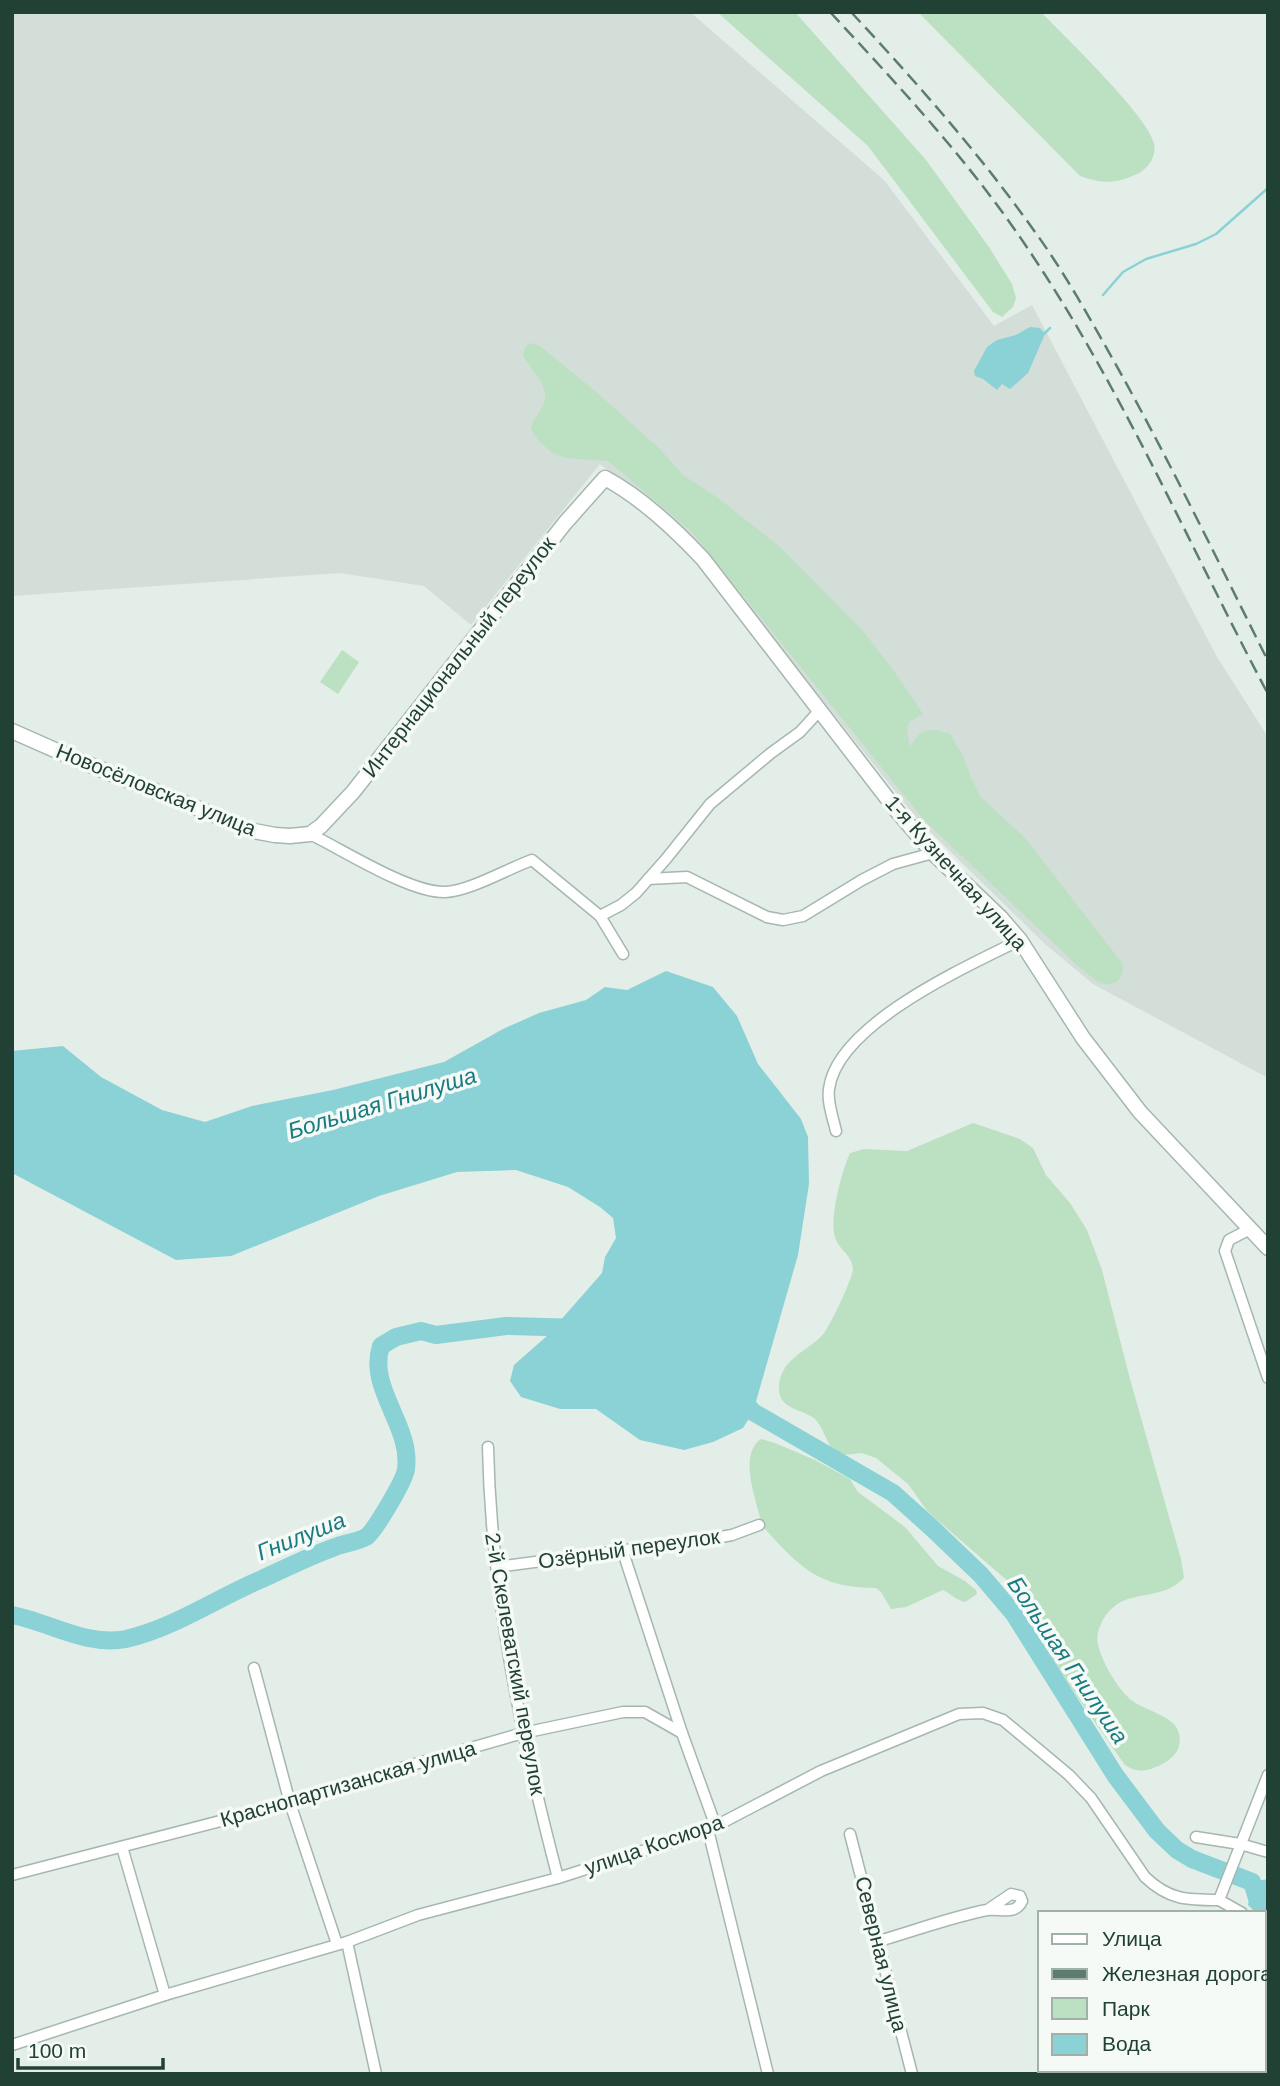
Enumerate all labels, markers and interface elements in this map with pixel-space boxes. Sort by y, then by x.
street label: Интернациональный переулок [358,531,560,781]
street label: Новосёловская улица [53,739,260,840]
street label: 1-я Кузнечная улица [881,791,1032,955]
water label: Большая Гнилуша [285,1062,479,1144]
water label: Гнилуша [253,1507,349,1565]
street label: Озёрный переулок [537,1524,722,1573]
street label: 2-й Скелеватский переулок [481,1531,550,1798]
water label: Большая Гнилуша [1002,1572,1134,1748]
street label: Краснопартизанская улица [217,1736,479,1831]
street label: улица Косиора [582,1810,726,1879]
street label: Северная улица [851,1874,912,2034]
legend [1038,1911,1266,2072]
text: Улица [1102,1927,1162,1950]
text: Железная дорога [1102,1962,1272,1985]
text: Парк [1102,1997,1150,2020]
scale bar [18,2026,163,2070]
text: Вода [1102,2032,1151,2055]
text: 100 m [28,2039,86,2062]

